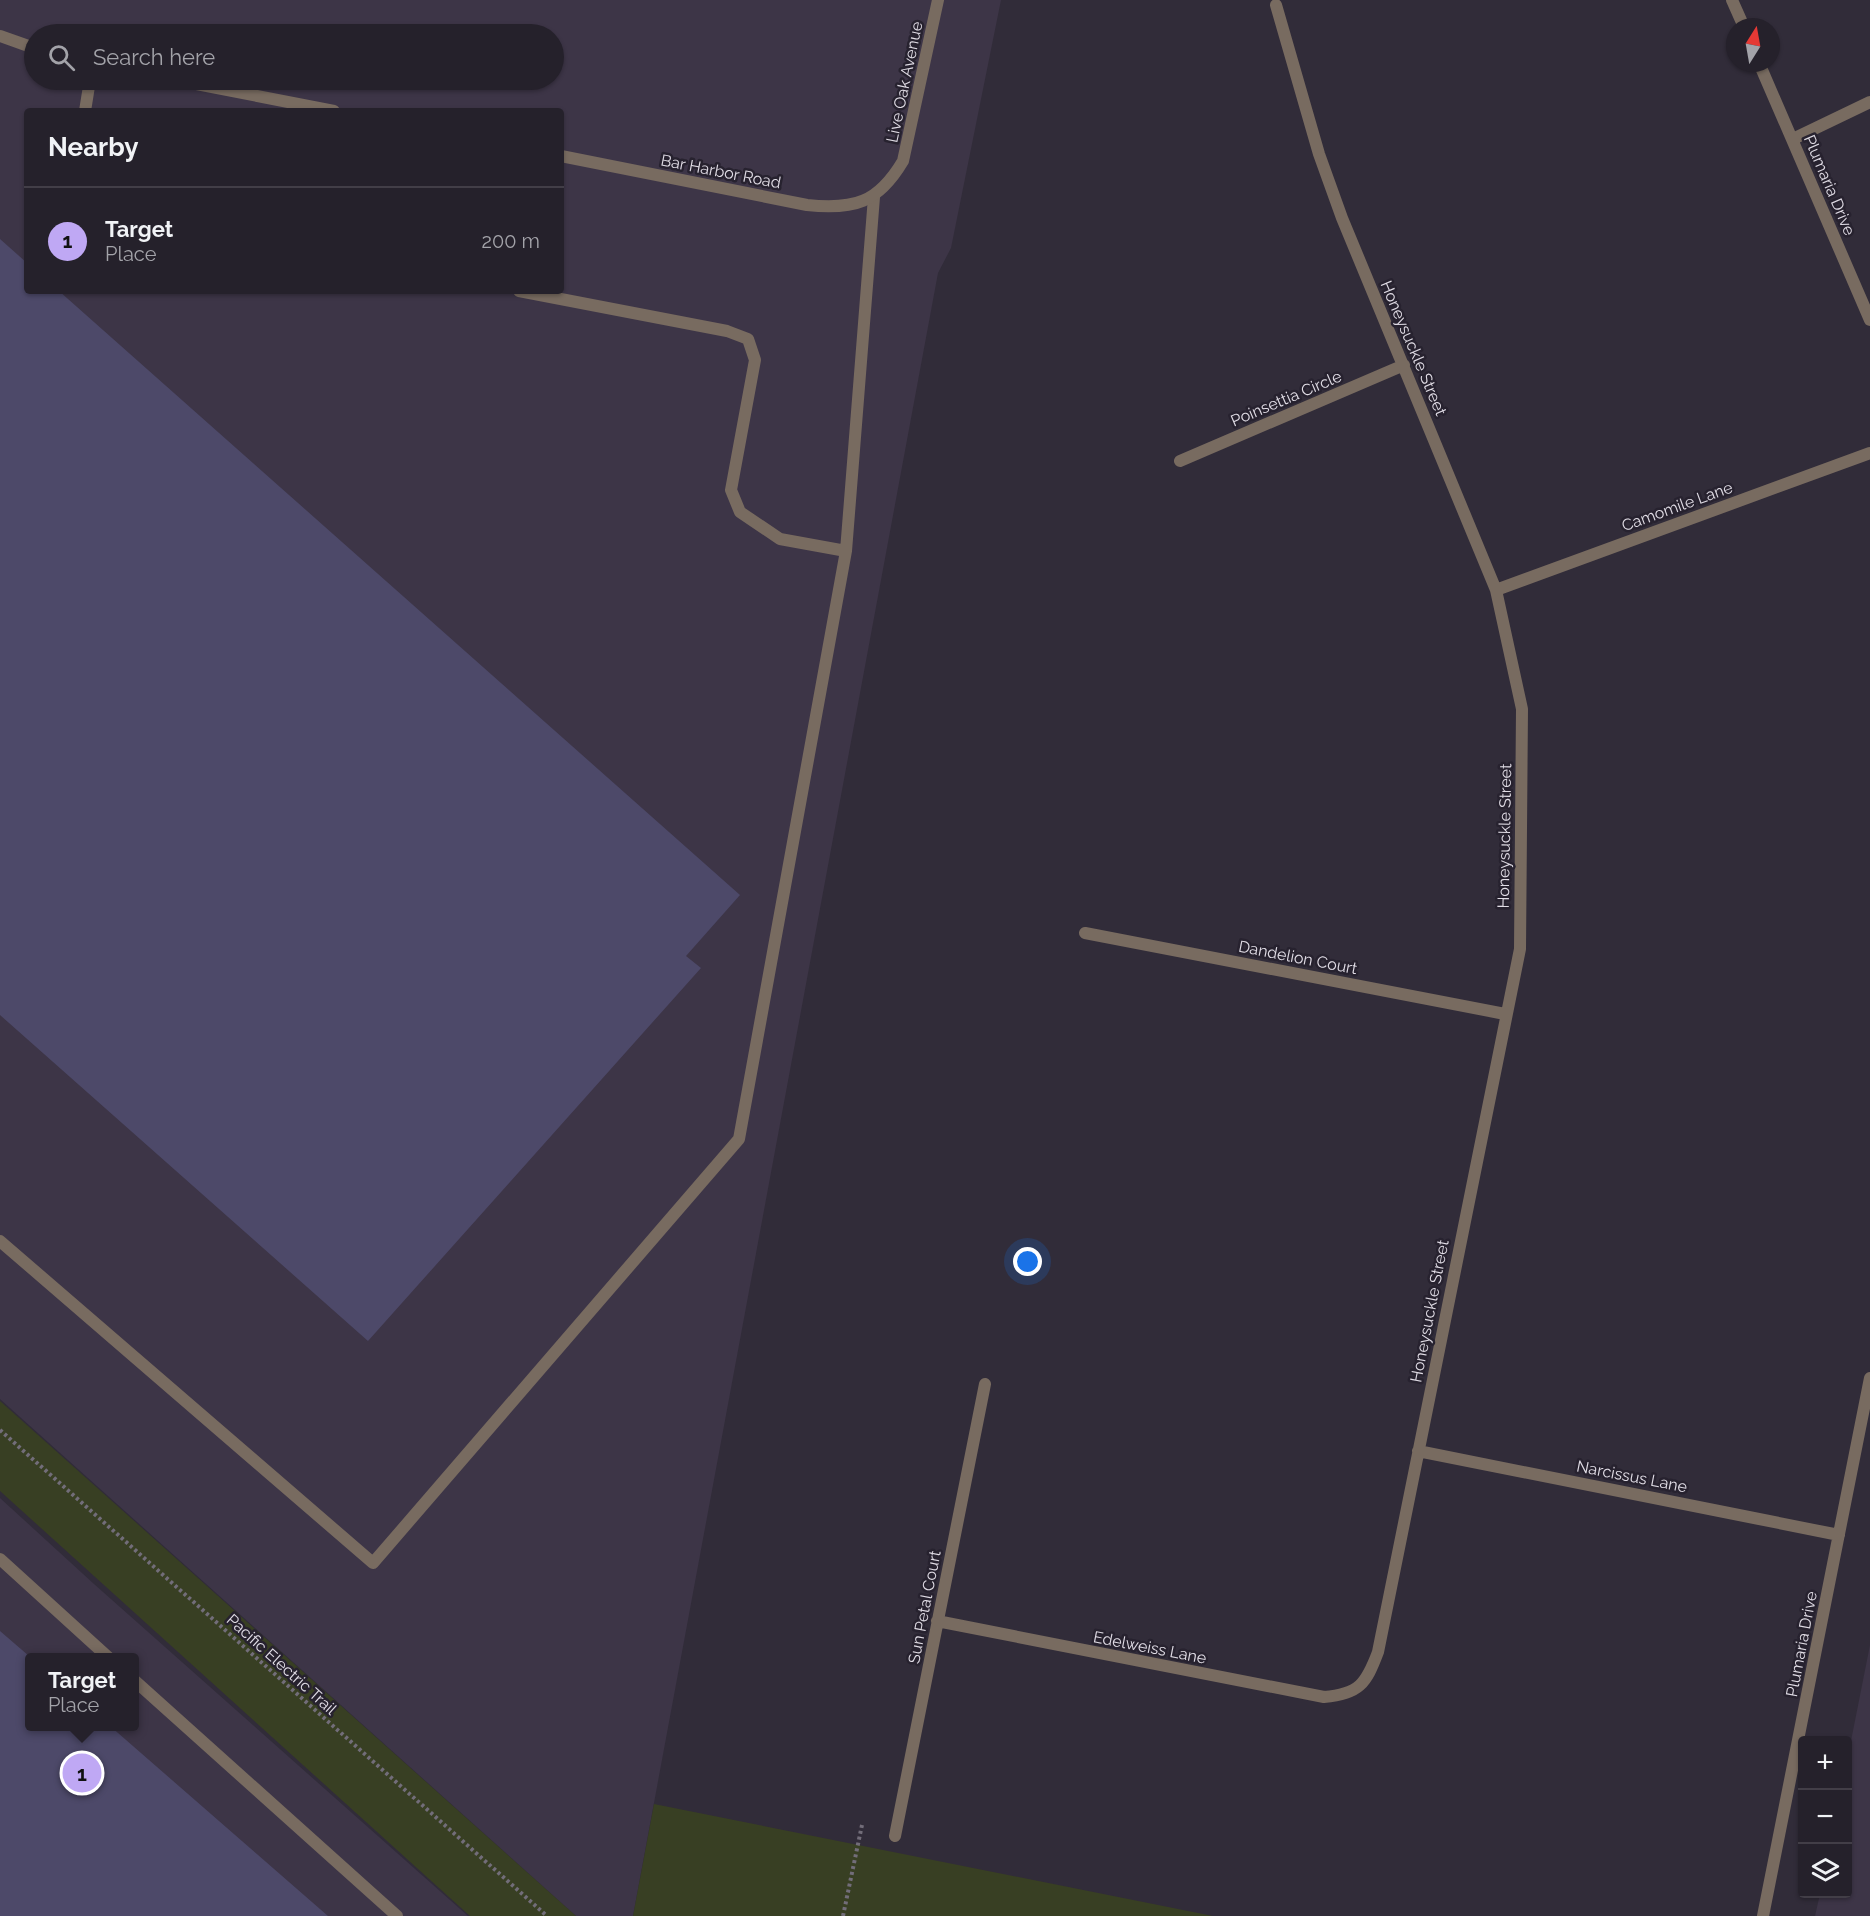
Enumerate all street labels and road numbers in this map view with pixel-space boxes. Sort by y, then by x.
street label: Live Oak Avenue [882,20,927,144]
street label: Plumaria Drive [1800,132,1859,238]
street label: Bar Harbor Road [659,151,783,192]
street label: Honeysuckle Street [1377,278,1451,419]
street label: Poinsettia Circle [1228,367,1344,430]
street label: Camomile Lane [1619,478,1735,535]
street label: Honeysuckle Street [1494,763,1515,909]
street label: Dandelion Court [1237,937,1359,978]
street label: Honeysuckle Street [1406,1238,1453,1384]
street label: Narcissus Lane [1575,1456,1689,1497]
street label: Sun Petal Court [904,1548,945,1665]
street label: Plumaria Drive [1782,1590,1821,1699]
street label: Pacific Electric Trail [223,1610,341,1719]
street label: Edelweiss Lane [1092,1627,1208,1668]

